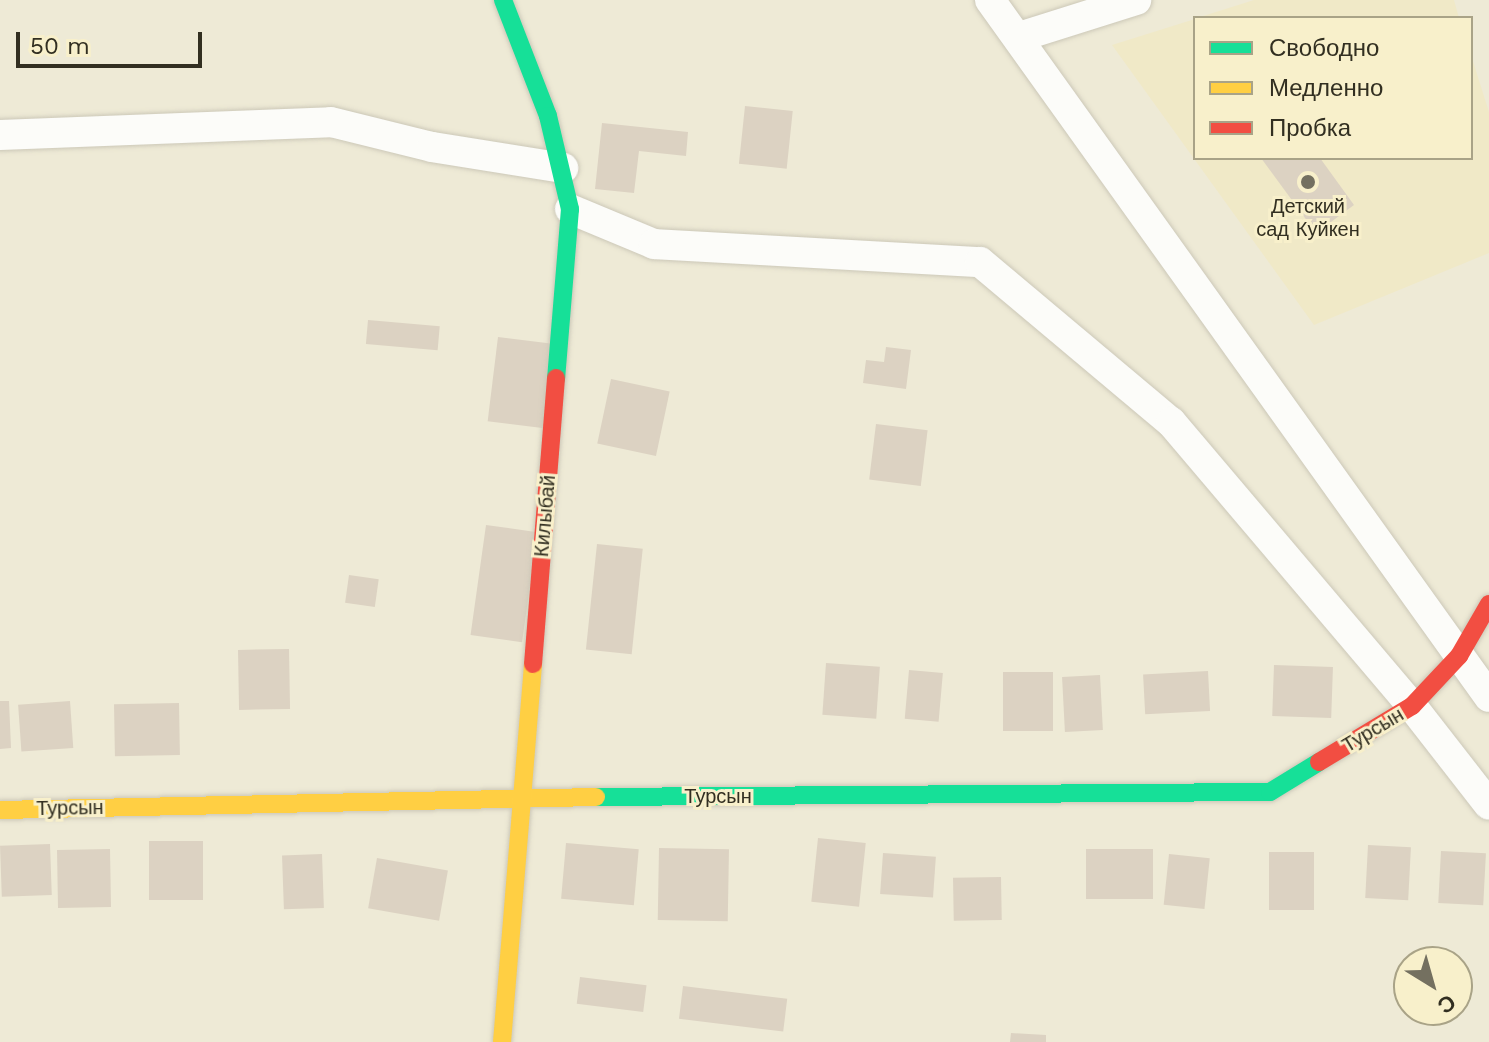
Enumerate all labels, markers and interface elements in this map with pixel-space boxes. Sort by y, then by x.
scale bar [20,16,206,66]
legend [1193,16,1473,160]
text: 50 m [30,32,90,60]
text: Свободно [1269,34,1379,62]
text: Медленно [1269,74,1383,102]
text: Пробка [1269,114,1351,142]
marker: Детский сад Куйкен [1299,173,1317,191]
place label: Детский сад Куйкен [1256,194,1360,241]
street label: Килыбай [529,474,561,558]
street label: Турсын [1338,702,1408,758]
street label: Турсын [684,784,752,808]
street label: Турсын [36,795,104,821]
north arrow [1393,946,1473,1026]
text: С [1433,989,1460,1019]

